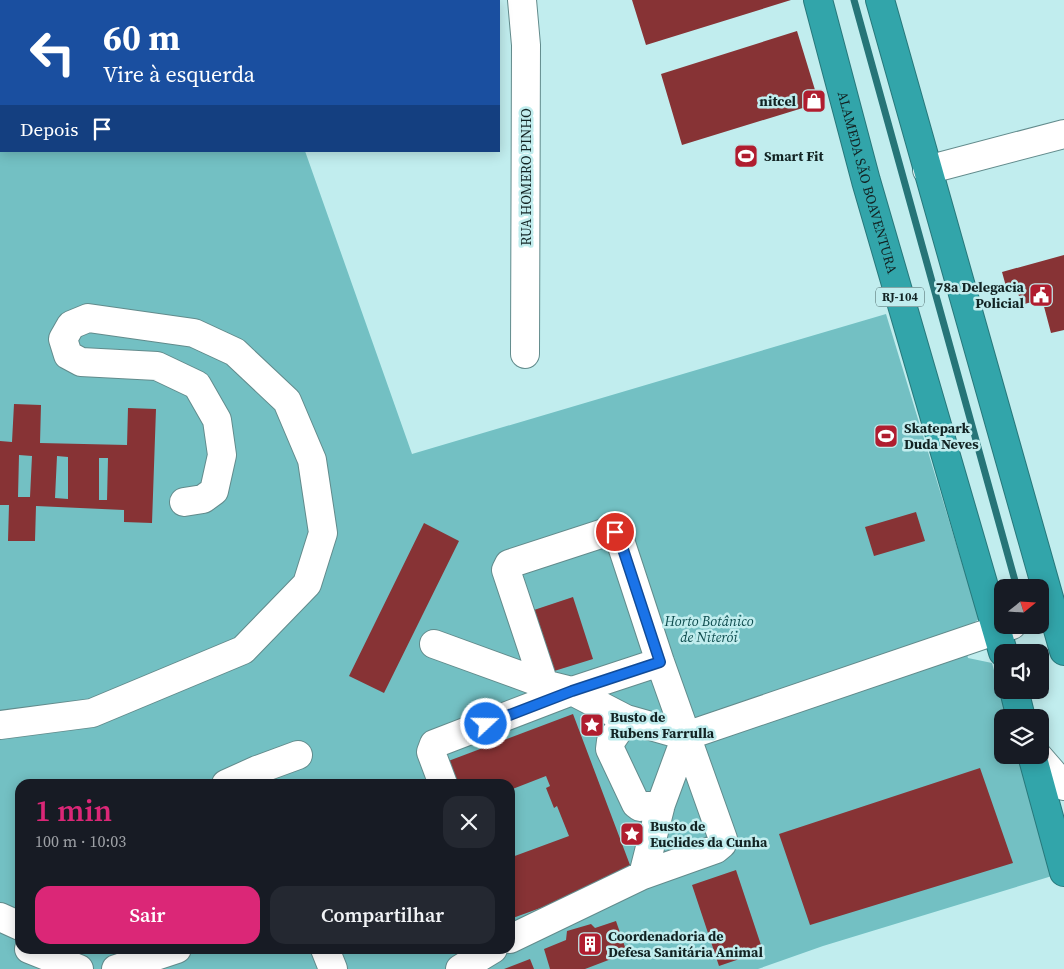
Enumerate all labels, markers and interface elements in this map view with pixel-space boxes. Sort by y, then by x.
text: 60 m [103,14,180,62]
icon: left [20,20,85,85]
text: Vire à esquerda [103,59,255,89]
shop icon: nitcel [801,88,827,114]
street label: ALAMEDA SÃO BOAVENTURA [833,89,903,277]
place label: nitcel [759,91,796,111]
street label: RUA HOMERO PINHO [516,108,536,246]
icon: arrive [88,115,116,143]
text: Depois [20,116,78,142]
sports icon: Smart Fit [733,143,759,169]
place label: Smart Fit [764,146,824,166]
place label: 78a Delegacia Policial [936,277,1025,313]
public building icon: 78a Delegacia Policial [1028,282,1054,308]
road number: RJ-104 [876,288,924,306]
place label: Skatepark Duda Neves [904,418,979,454]
sports icon: Skatepark Duda Neves [873,423,899,449]
pin [594,511,636,553]
icon: arrive [601,518,629,546]
north arrow [994,579,1049,634]
map controls [994,579,1049,764]
park label: Horto Botânico de Niterói [663,611,754,647]
button: sound [994,644,1049,699]
position arrow [459,697,511,749]
place label: Busto de Rubens Farrulla [610,707,715,743]
button: layers [994,709,1049,764]
place icon: Busto de Rubens Farrulla [579,712,605,738]
text: 1 min [35,790,112,831]
button: close [443,796,495,848]
place label: Busto de Euclides da Cunha [650,816,768,852]
place icon: Busto de Euclides da Cunha [619,821,645,847]
text: 100 m · 10:03 [35,830,126,852]
button: Sair [35,886,260,944]
button: Compartilhar [270,886,495,944]
place label: Coordenadoria de Defesa Sanitária Animal [608,926,763,962]
building icon: Coordenadoria de Defesa Sanitária Animal [577,931,603,957]

